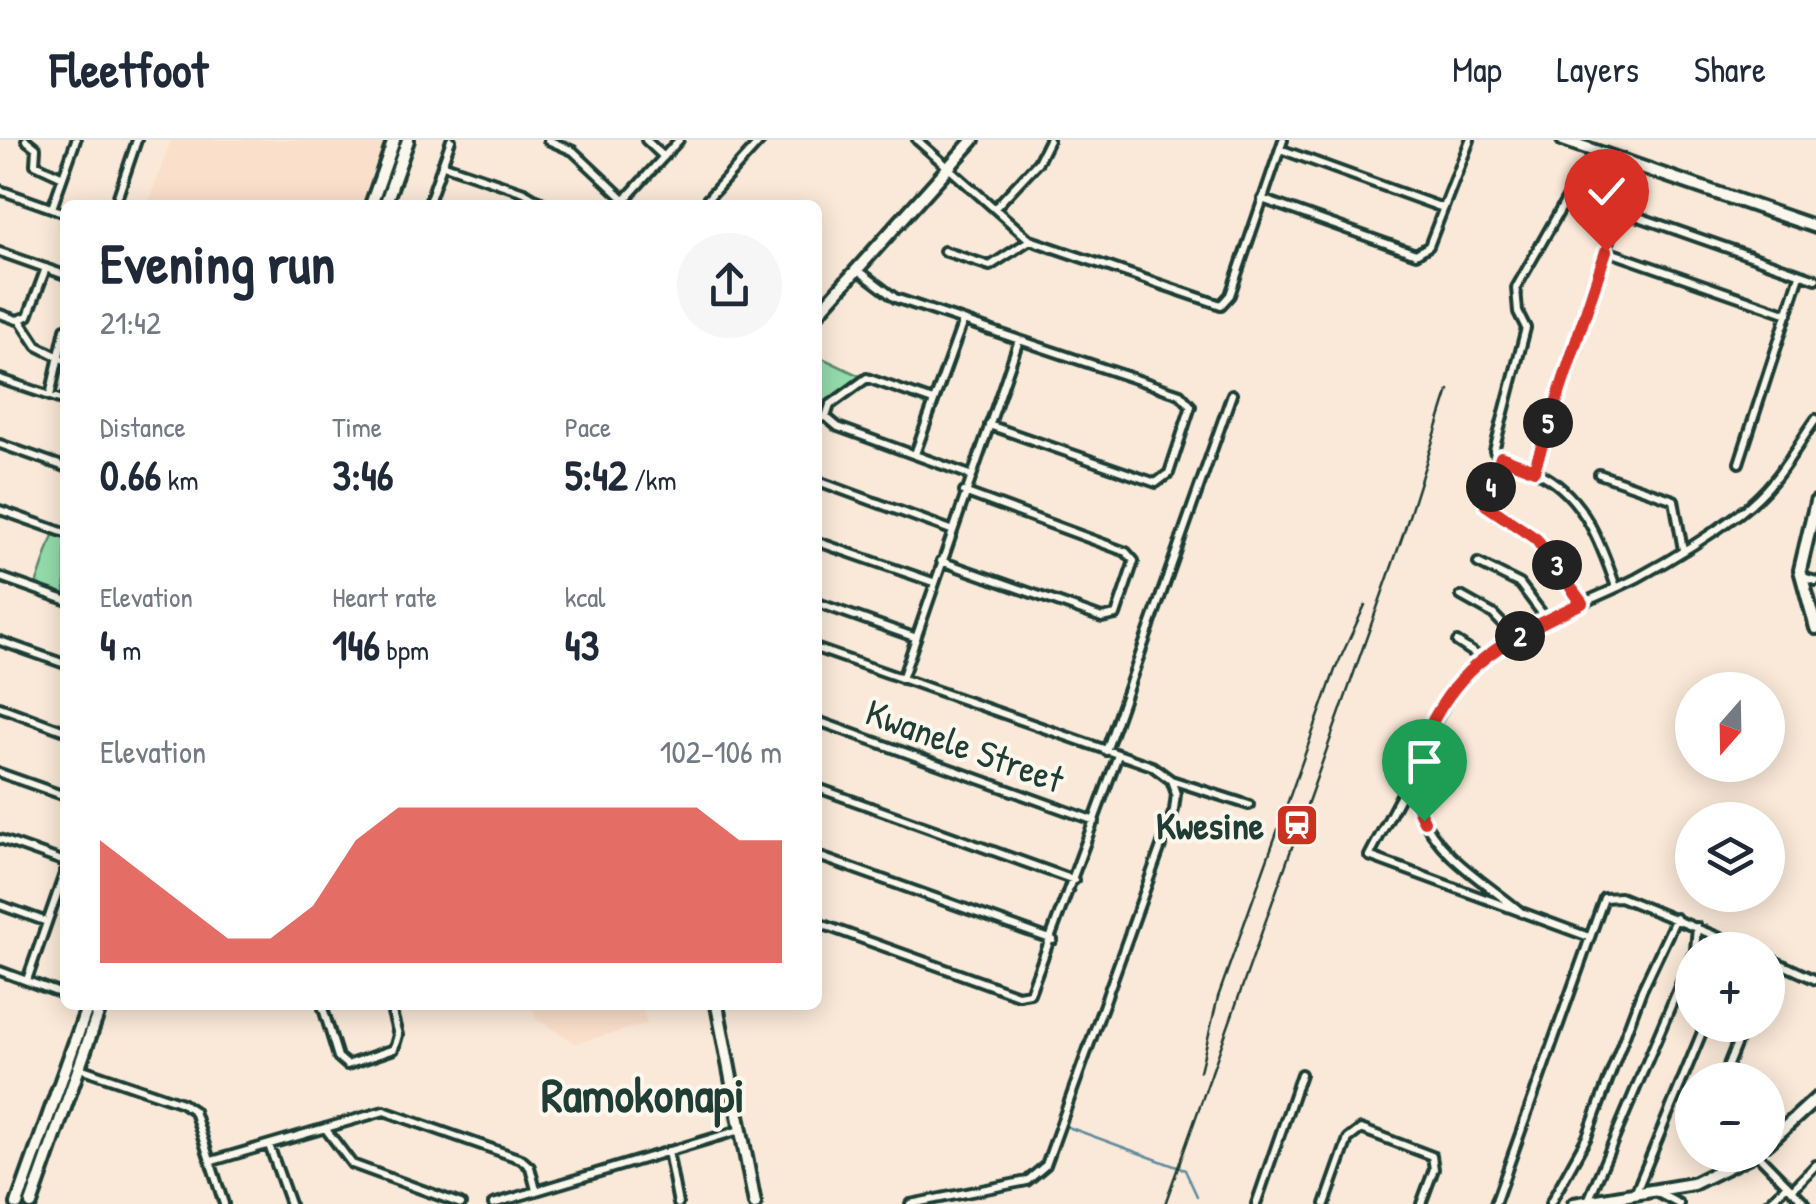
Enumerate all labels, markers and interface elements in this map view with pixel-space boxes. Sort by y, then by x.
text: Fleetfoot [50,37,208,102]
text: Map [1452,46,1502,93]
text: Layers [1557,46,1639,93]
text: Share [1694,46,1766,93]
pin [1564,149,1649,252]
icon: check [1579,164,1634,219]
text: Evening run [100,226,335,300]
button: share [677,233,782,338]
text: 21:42 [100,301,161,344]
pin: 5 [1523,398,1573,448]
text: 5 [1542,404,1554,442]
text: Distance [100,408,186,446]
text: Time [332,408,382,446]
text: Pace [565,408,611,446]
text: 0.66 [100,446,161,503]
text: 3:46 [332,446,393,503]
text: 5:42 [565,446,628,503]
text: km [161,461,198,499]
text: /km [628,461,677,499]
pin: 4 [1466,462,1516,512]
text: 4 [1486,468,1496,506]
pin: 3 [1532,540,1582,590]
text: 3 [1551,546,1563,584]
text: Elevation [100,578,193,616]
text: Heart rate [332,578,437,616]
text: kcal [565,578,606,616]
pin: 2 [1495,611,1545,661]
text: 4 [100,616,116,673]
text: 146 [332,616,380,673]
text: 43 [565,616,599,673]
text: 2 [1513,617,1527,655]
text: m [116,631,141,669]
text: bpm [380,631,429,669]
north arrow [1675,672,1785,782]
map controls [1675,672,1785,1172]
street label: Kwanele Street [859,685,1072,805]
pin [1382,719,1467,822]
text: Elevation [100,730,206,773]
text: 102–106 m [660,730,782,773]
icon: arrive [1397,734,1452,789]
place label: Kwesine [1156,799,1264,851]
station icon: Kwesine [1274,802,1320,848]
button: layers [1675,802,1785,912]
button: + [1675,932,1785,1042]
district label: Ramokonapi [541,1062,745,1128]
button: − [1675,1062,1785,1172]

